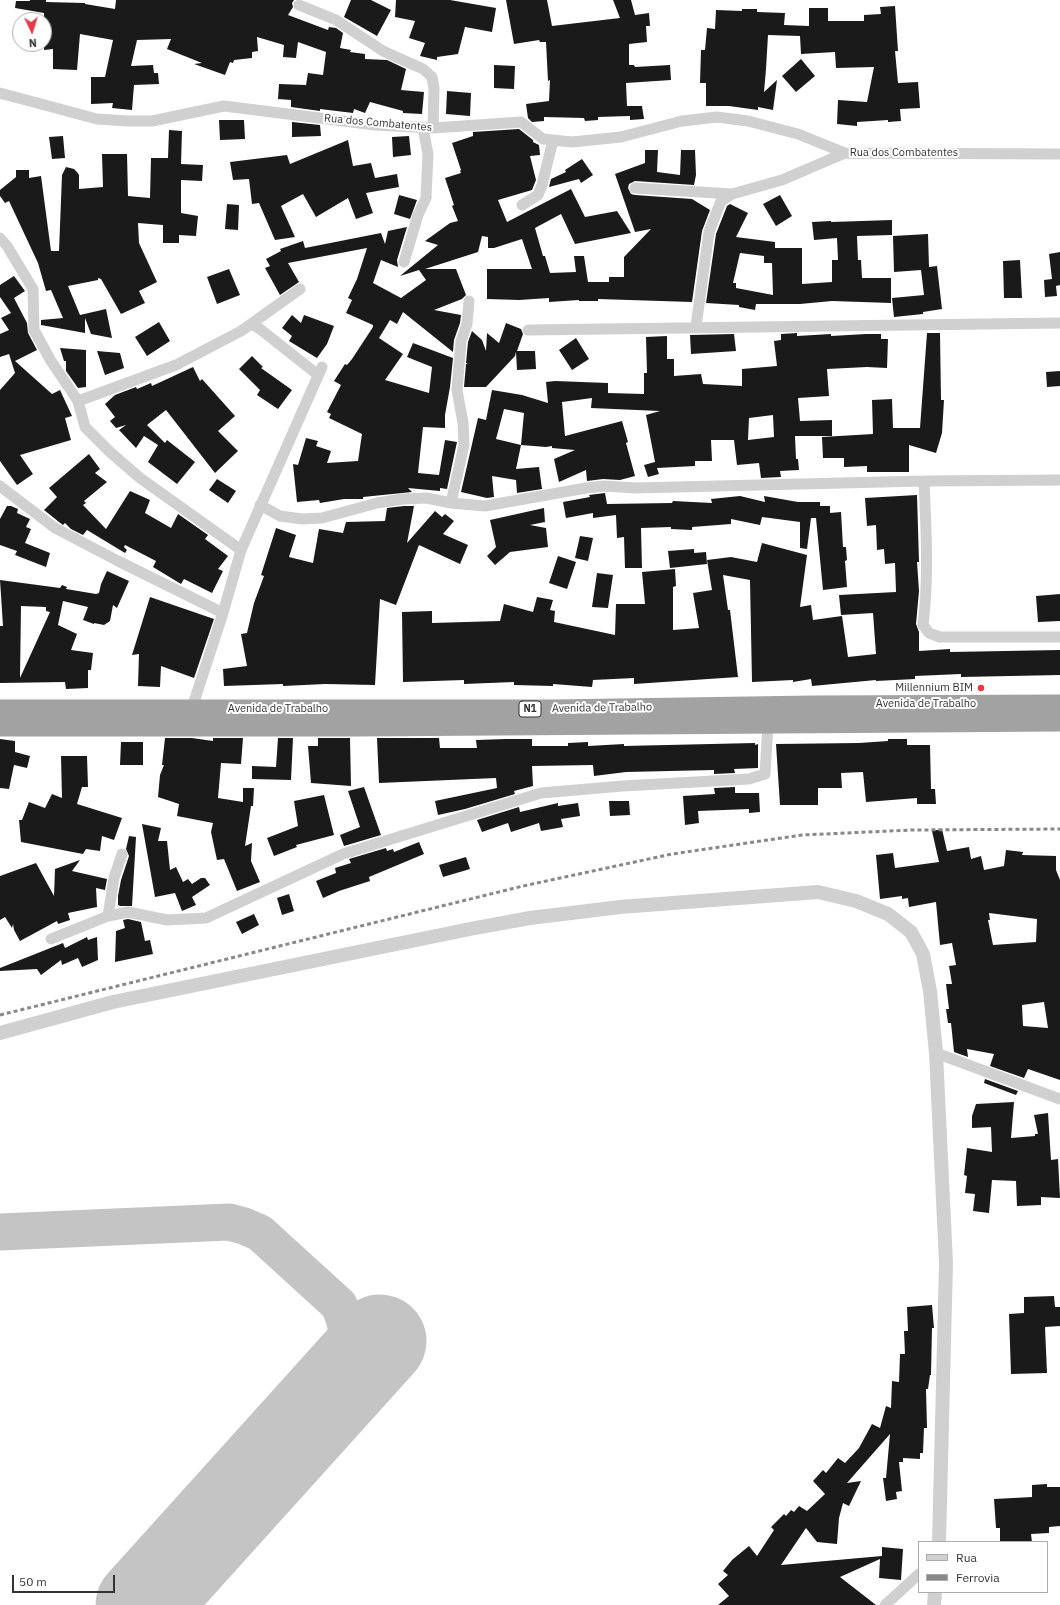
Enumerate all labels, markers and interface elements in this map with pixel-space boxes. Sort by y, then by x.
north arrow [12,12,52,52]
text: N [28,36,37,50]
street label: Rua dos Combatentes [323,112,433,134]
street label: Rua dos Combatentes [850,146,958,160]
place label: Millennium BIM [895,681,973,695]
marker: Millennium BIM [976,683,986,693]
street label: Avenida de Trabalho [876,697,976,711]
road number: N1 [519,701,541,717]
street label: Avenida de Trabalho [552,701,652,715]
street label: Avenida de Trabalho [228,702,328,716]
legend [918,1541,1048,1593]
text: Rua [956,1550,977,1565]
scale bar [14,1567,117,1593]
text: Ferrovia [956,1570,1000,1585]
text: 50 m [19,1574,47,1589]

